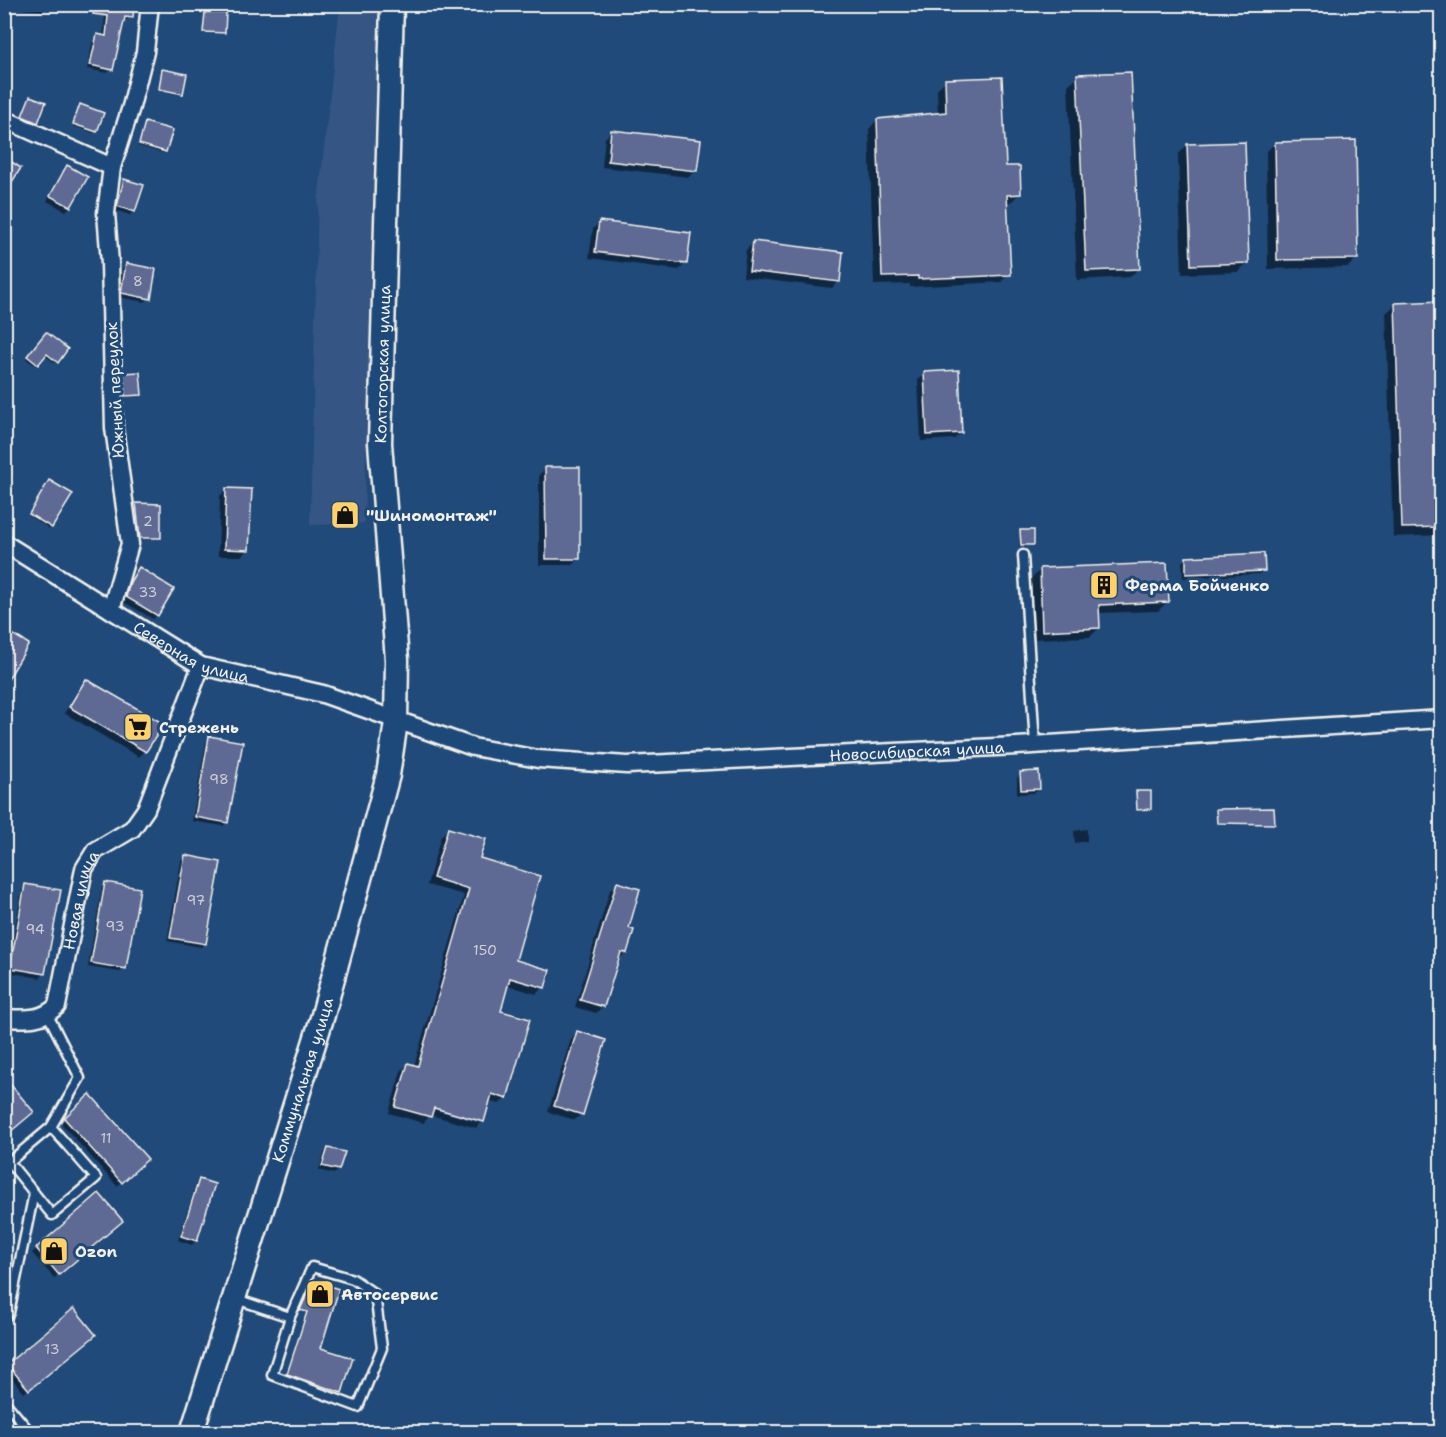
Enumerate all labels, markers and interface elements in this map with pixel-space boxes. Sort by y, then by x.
house number: 8 [133,272,143,290]
street label: Колтогорская улица [369,284,395,444]
street label: Южный переулок [101,321,129,459]
shop icon: "Шиномонтаж" [329,499,361,531]
place label: "Шиномонтаж" [366,505,497,526]
house number: 2 [143,512,153,530]
building icon: Ферма Бойченко [1088,569,1120,601]
place label: Ферма Бойченко [1125,575,1269,596]
house number: 33 [139,583,157,601]
street label: Северная улица [130,616,251,687]
supermarket icon: Стрежень [122,711,154,743]
place label: Стрежень [159,717,239,738]
street label: Новосибирская улица [829,736,1005,766]
house number: 98 [209,770,229,788]
street label: Новая улица [58,846,104,952]
house number: 97 [187,891,205,909]
house number: 93 [106,917,124,935]
house number: 94 [25,920,45,938]
house number: 150 [473,941,497,959]
street label: Коммунальная улица [267,995,338,1165]
house number: 11 [100,1129,112,1147]
shop icon: Ozon [38,1235,70,1267]
place label: Ozon [75,1241,118,1262]
shop icon: Автосервис [304,1278,336,1310]
place label: Автосервис [341,1284,438,1305]
house number: 13 [45,1340,59,1358]

